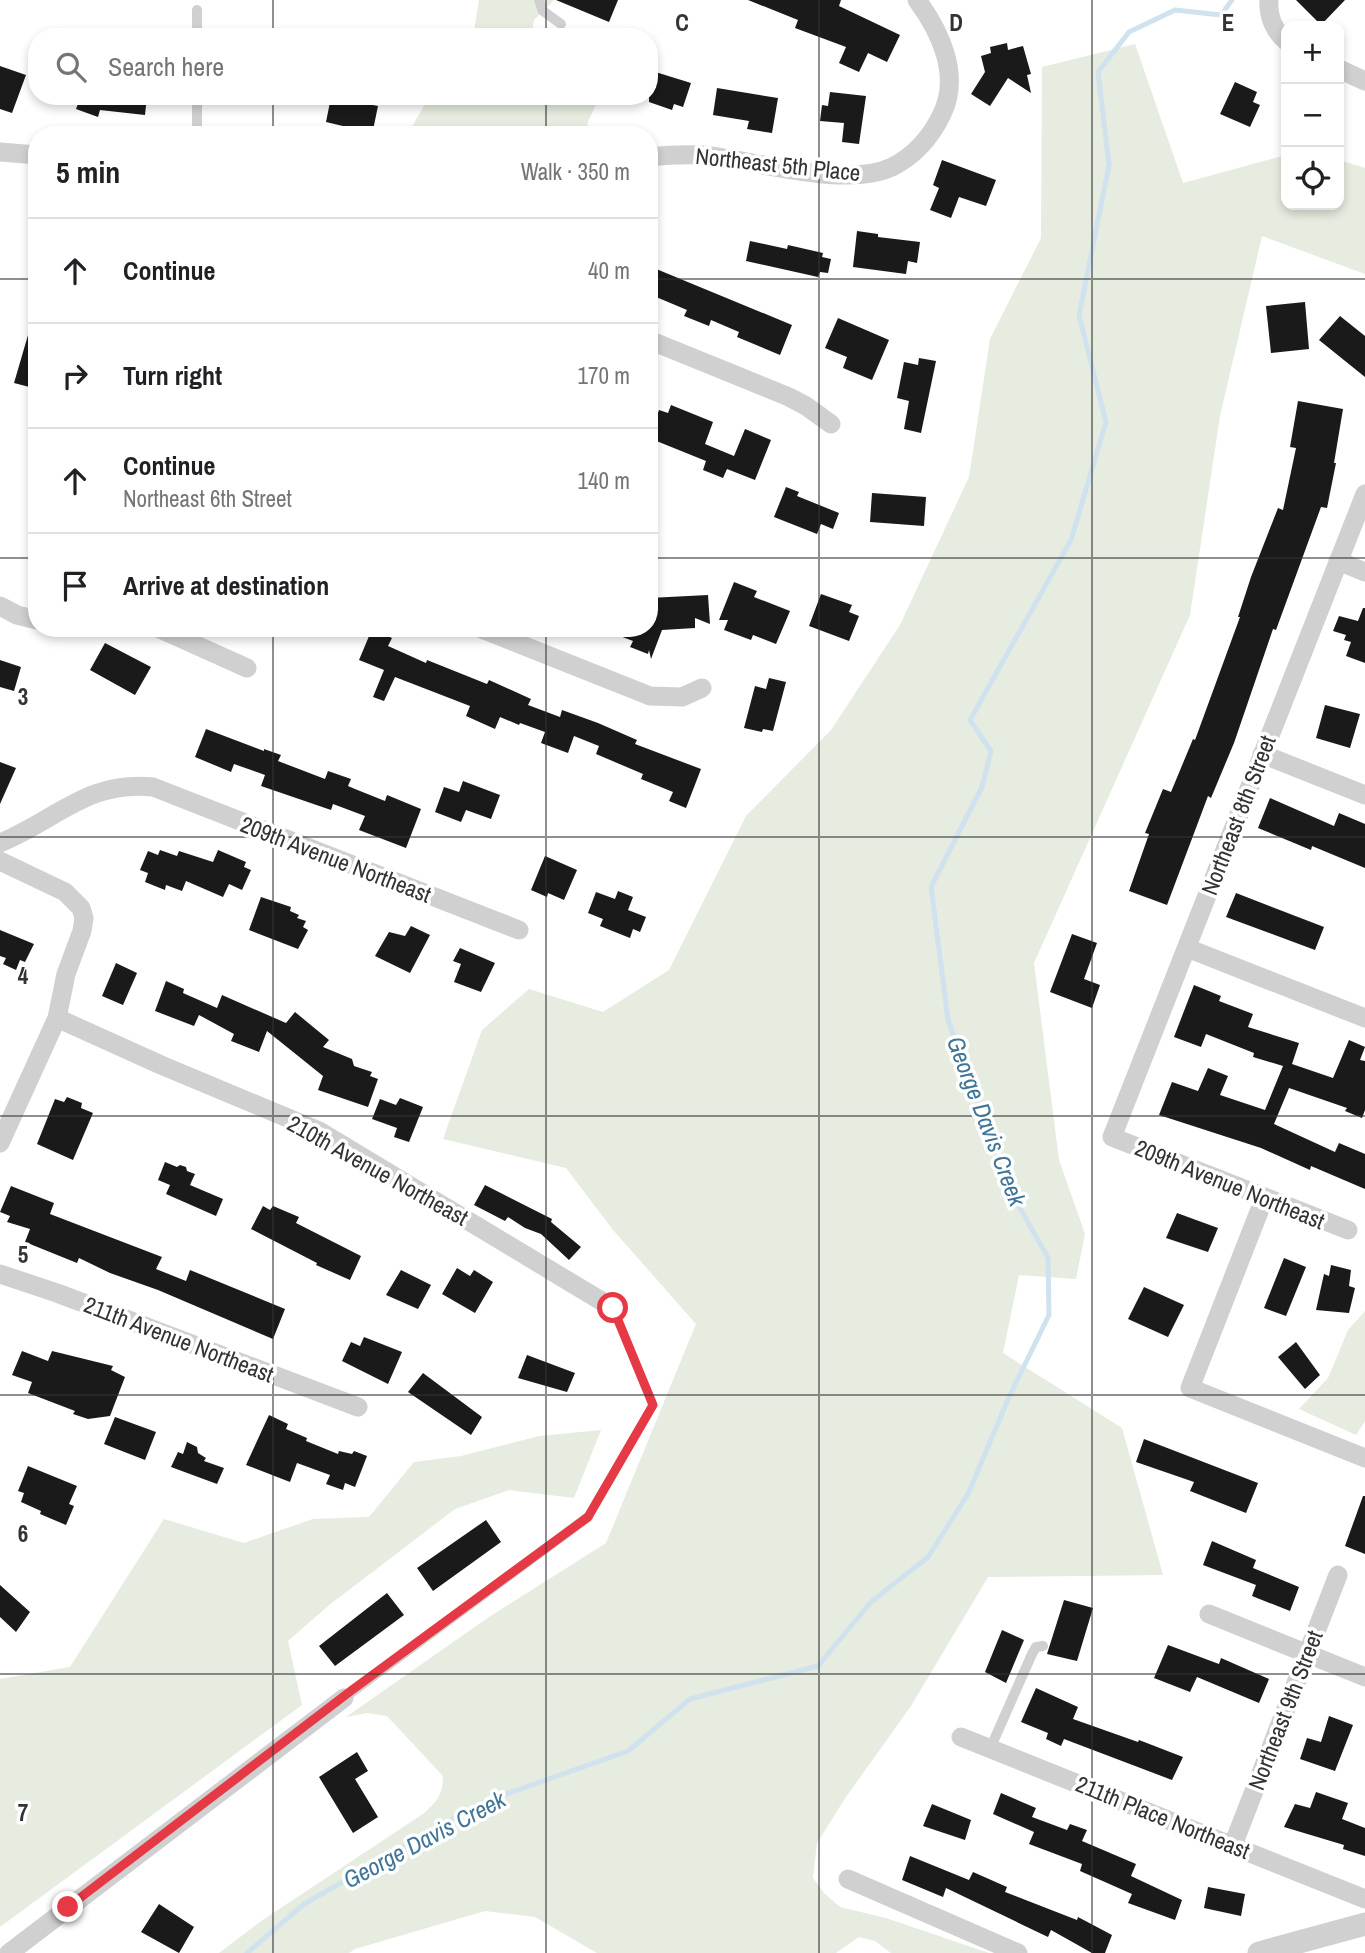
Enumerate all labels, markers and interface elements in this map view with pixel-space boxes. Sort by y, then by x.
text: C [675,7,689,38]
text: D [949,7,963,38]
text: E [1222,7,1234,38]
map controls [1281,21,1344,210]
button: + [1281,21,1344,84]
search box [28,28,658,105]
icon: search [52,48,90,86]
text: Search here [108,49,224,84]
button: − [1281,84,1344,147]
street label: Northeast 5th Place [694,140,862,188]
button: locate [1281,147,1344,210]
text: 5 min [56,152,120,192]
text: Walk · 350 m [521,156,630,187]
icon: ahead [56,252,94,290]
text: Continue [123,253,215,288]
text: 40 m [588,255,630,286]
icon: right [56,357,94,395]
text: Turn right [123,358,222,393]
text: 170 m [578,360,630,391]
text: Continue [123,448,215,483]
icon: ahead [56,462,94,500]
text: 140 m [578,465,630,496]
text: Northeast 6th Street [123,483,292,514]
icon: arrive [56,567,94,605]
text: Arrive at destination [123,568,329,603]
text: 3 [18,681,28,712]
street label: Northeast 8th Street [1193,731,1283,899]
street label: 209th Avenue Northeast [236,808,436,910]
text: 4 [18,960,29,991]
water label: George Davis Creek [940,1032,1034,1212]
street label: 210th Avenue Northeast [282,1107,474,1233]
street label: 209th Avenue Northeast [1131,1132,1329,1236]
text: 5 [18,1239,28,1270]
street label: 211th Avenue Northeast [80,1289,278,1389]
route start [597,1292,628,1323]
text: 6 [18,1518,28,1549]
street label: Northeast 9th Street [1240,1626,1330,1794]
street label: 211th Place Northeast [1071,1768,1255,1866]
water label: George Davis Creek [337,1782,512,1895]
text: 7 [18,1797,28,1828]
route end [52,1891,83,1922]

